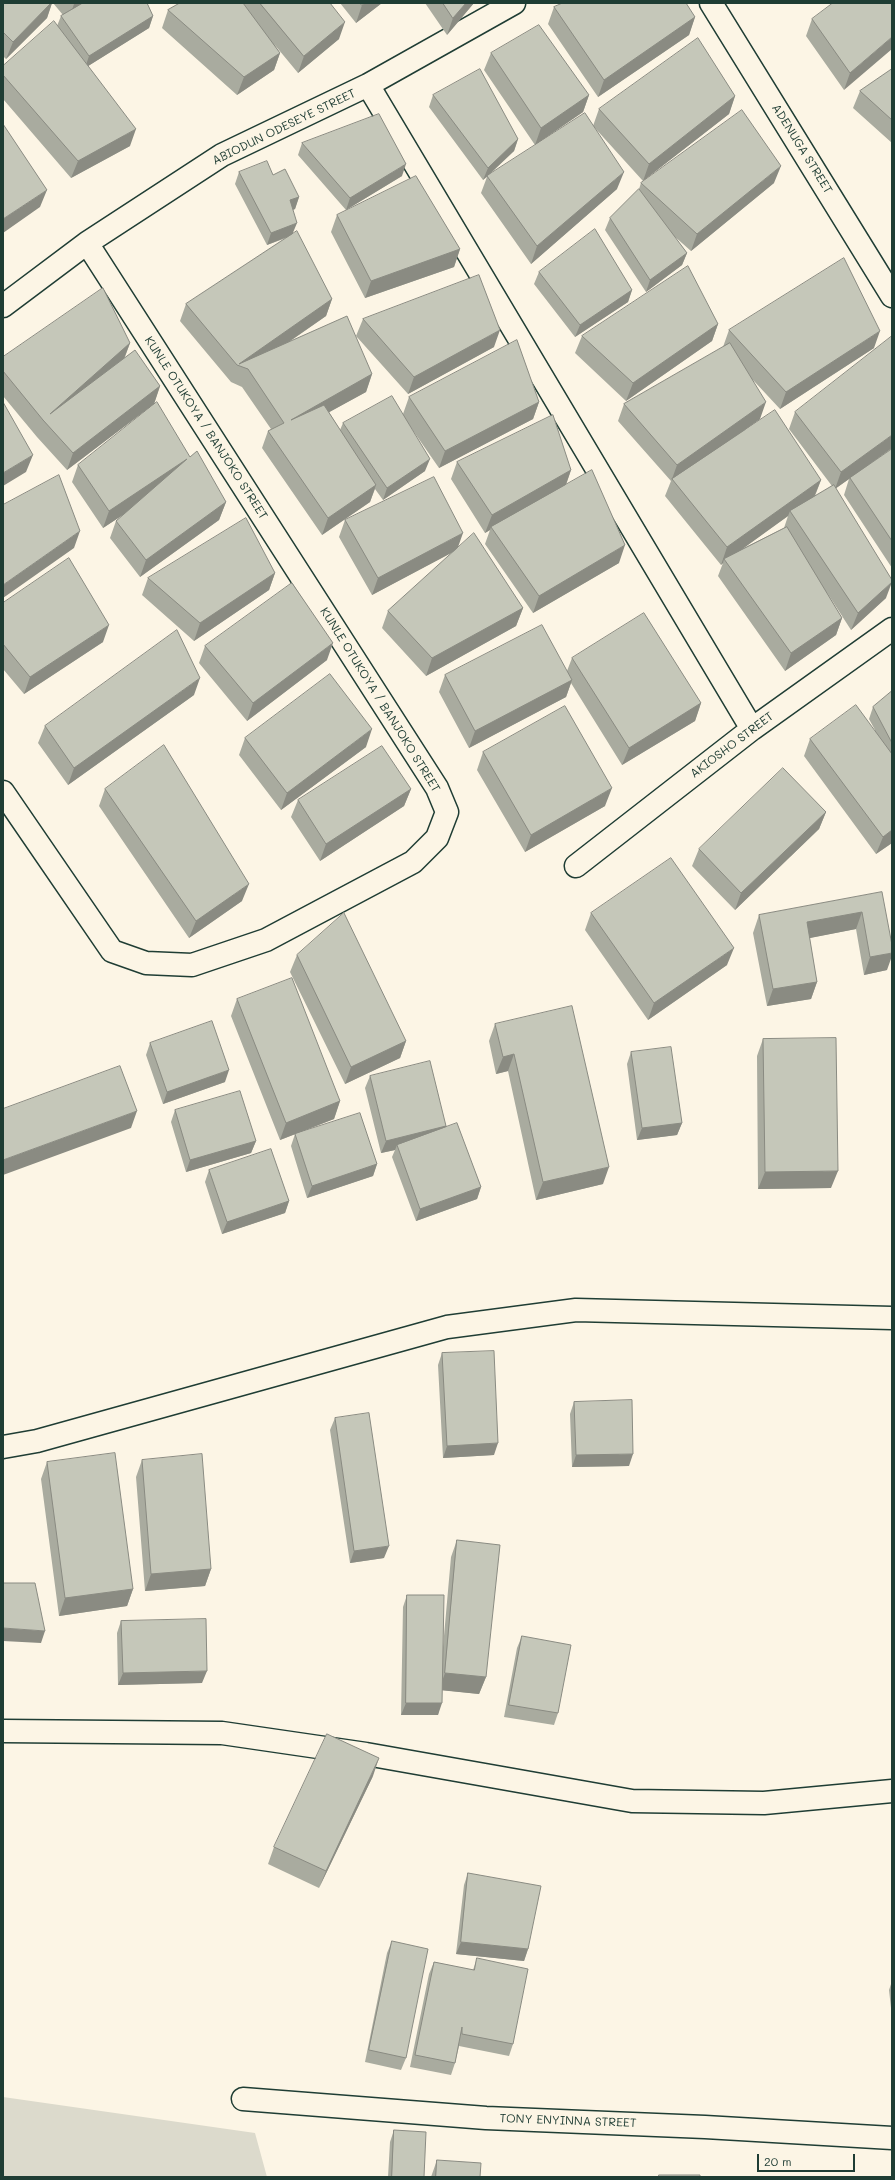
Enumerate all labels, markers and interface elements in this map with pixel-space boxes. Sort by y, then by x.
street label: ABIODUN ODESEYE STREET [210,86,358,168]
street label: ADENUGA STREET [769,102,835,196]
street label: KUNLE OTUKOYA / BANJOKO STREET [141,334,271,522]
street label: KUNLE OTUKOYA / BANJOKO STREET [317,605,443,795]
street label: AKIOSHO STREET [688,709,776,781]
street label: TONY ENYINNA STREET [499,2111,637,2131]
scale bar [759,2146,857,2172]
text: 20 m [764,2153,792,2169]

